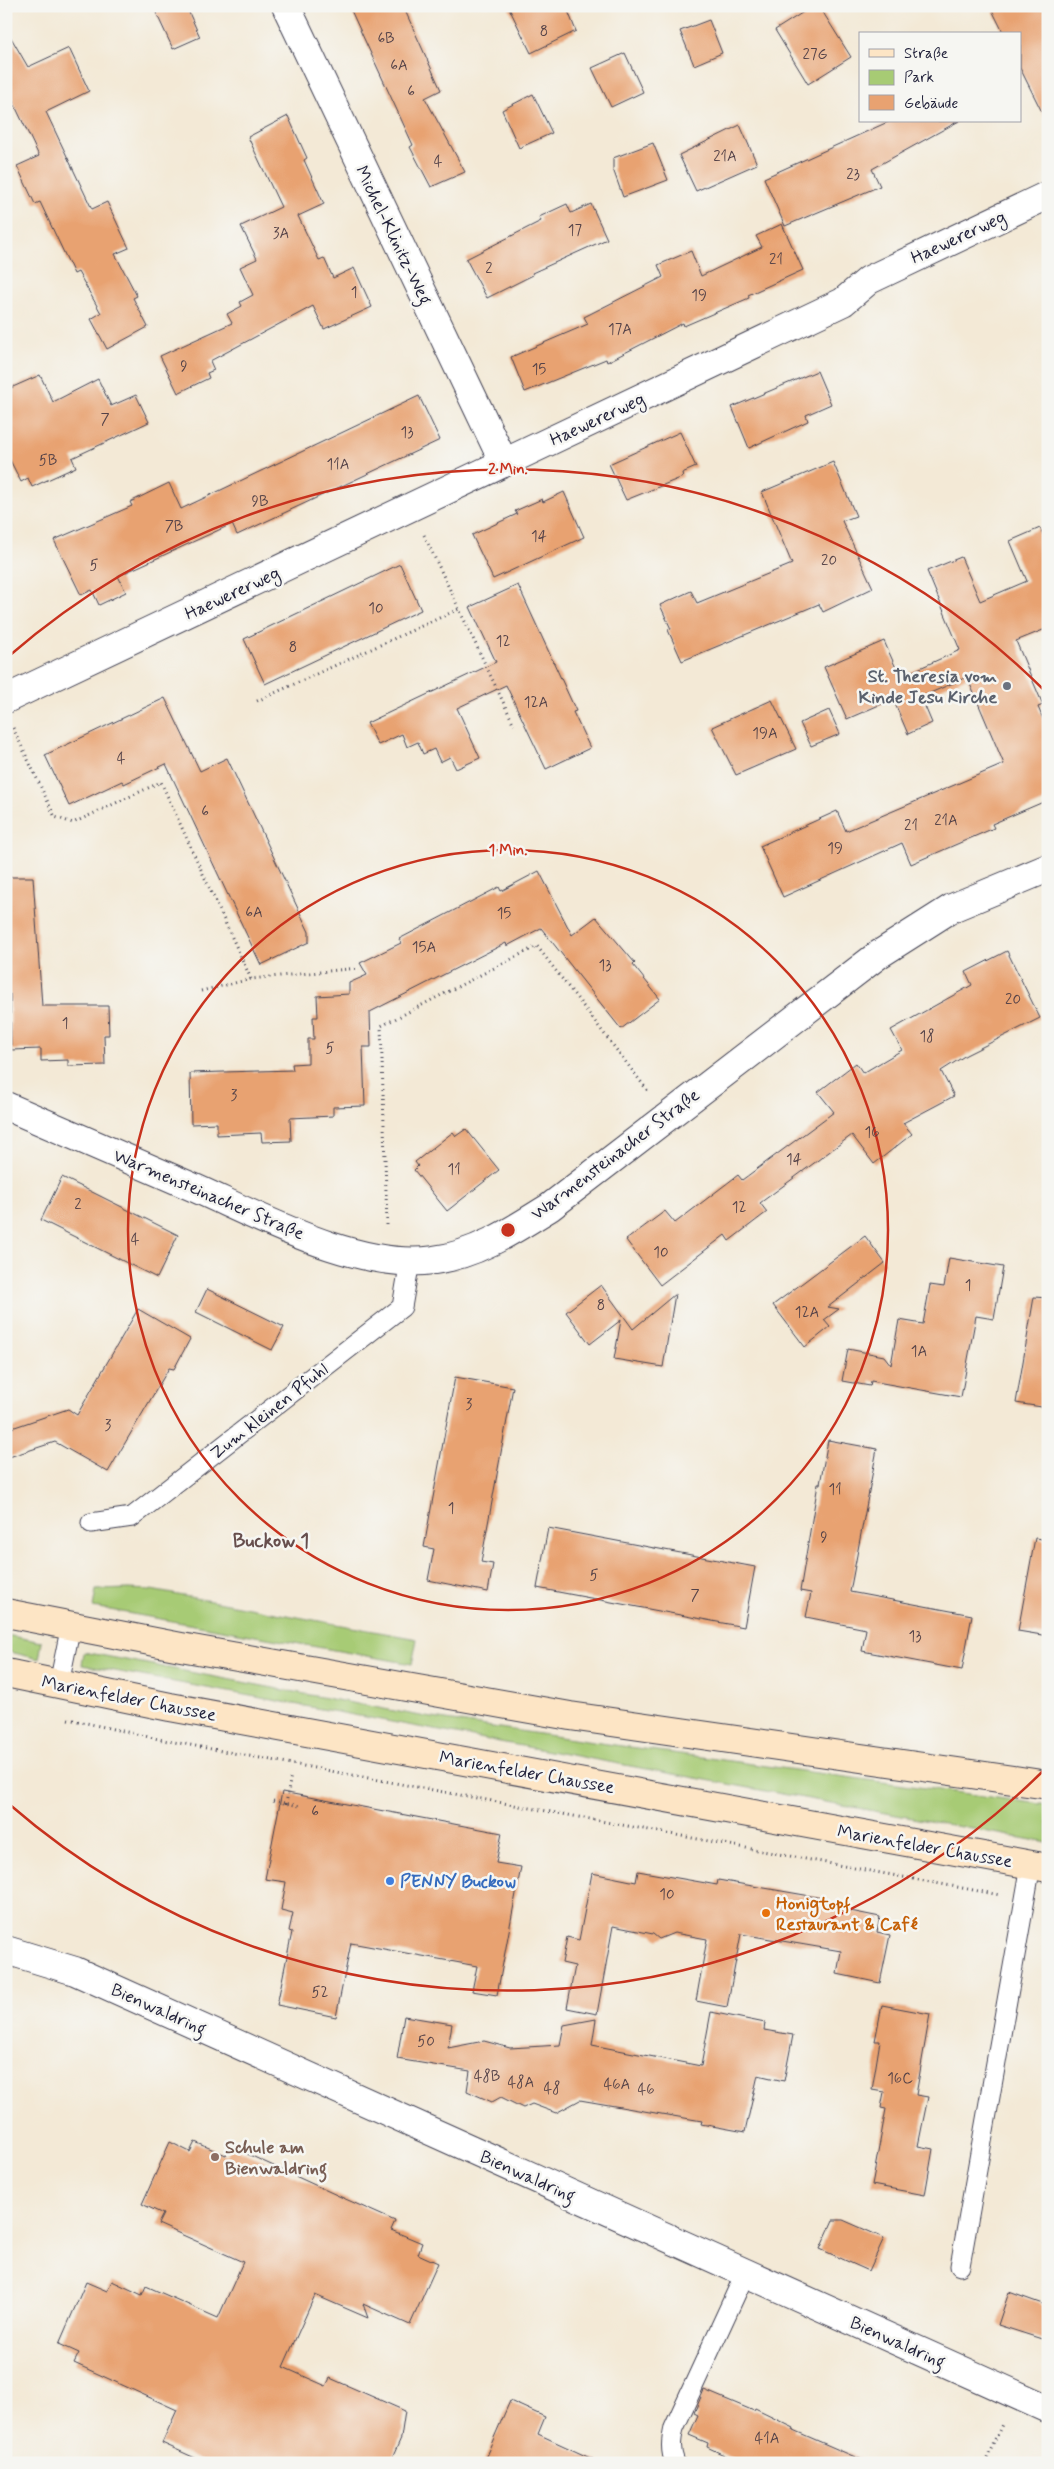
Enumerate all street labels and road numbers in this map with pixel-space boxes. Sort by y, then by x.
street label: Michel-Klinitz-Weg [347,162,437,310]
street label: Haewererweg [907,205,1010,271]
street label: Haewererweg [546,387,649,453]
street label: Haewererweg [181,561,284,627]
street label: Warmensteinacher Straße [526,1083,705,1226]
street label: Warmensteinacher Straße [110,1144,308,1246]
street label: Zum kleinen Pfuhl [206,1358,334,1465]
street label: Marienfelder Chaussee [39,1670,218,1728]
street label: Marienfelder Chaussee [437,1746,616,1800]
street label: Marienfelder Chaussee [835,1820,1014,1874]
street label: Bienwaldring [106,1978,210,2043]
street label: Bienwaldring [475,2145,579,2210]
street label: Bienwaldring [845,2311,949,2376]

